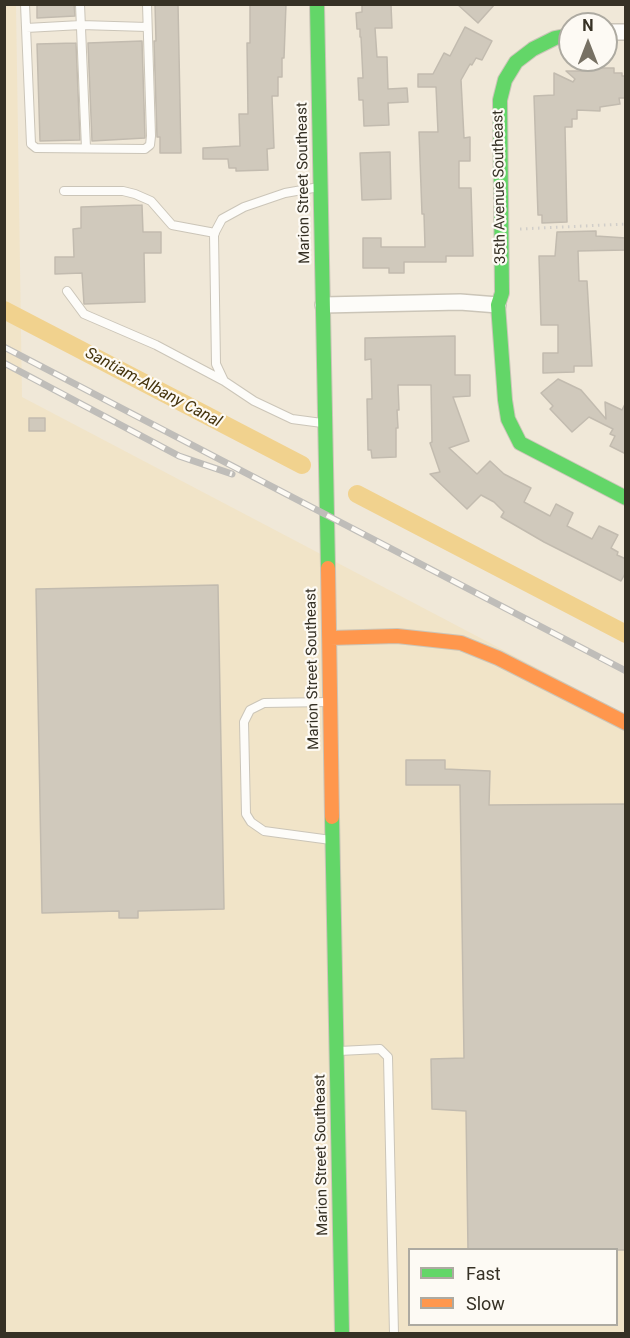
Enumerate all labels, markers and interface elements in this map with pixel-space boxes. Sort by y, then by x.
north arrow [558,12,618,72]
text: N [582,16,594,35]
street label: Marion Street Southeast [294,102,314,264]
street label: 35th Avenue Southeast [490,110,510,264]
water label: Santiam-Albany Canal [82,344,224,432]
street label: Marion Street Southeast [303,588,323,750]
street label: Marion Street Southeast [312,1074,332,1236]
legend [408,1248,618,1326]
text: Fast [466,1263,501,1284]
text: Slow [466,1293,505,1314]

